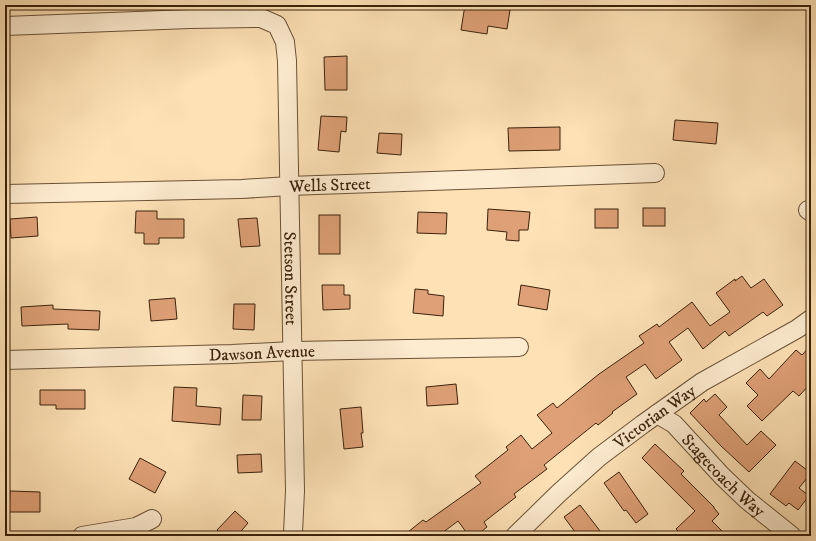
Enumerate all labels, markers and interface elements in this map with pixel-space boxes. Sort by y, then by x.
street label: Wells Street [288,173,372,198]
street label: Stetson Street [278,231,302,326]
street label: Dawson Avenue [209,341,315,367]
street label: Victorian Way [609,379,701,455]
street label: Stagecoach Way [676,429,770,523]

